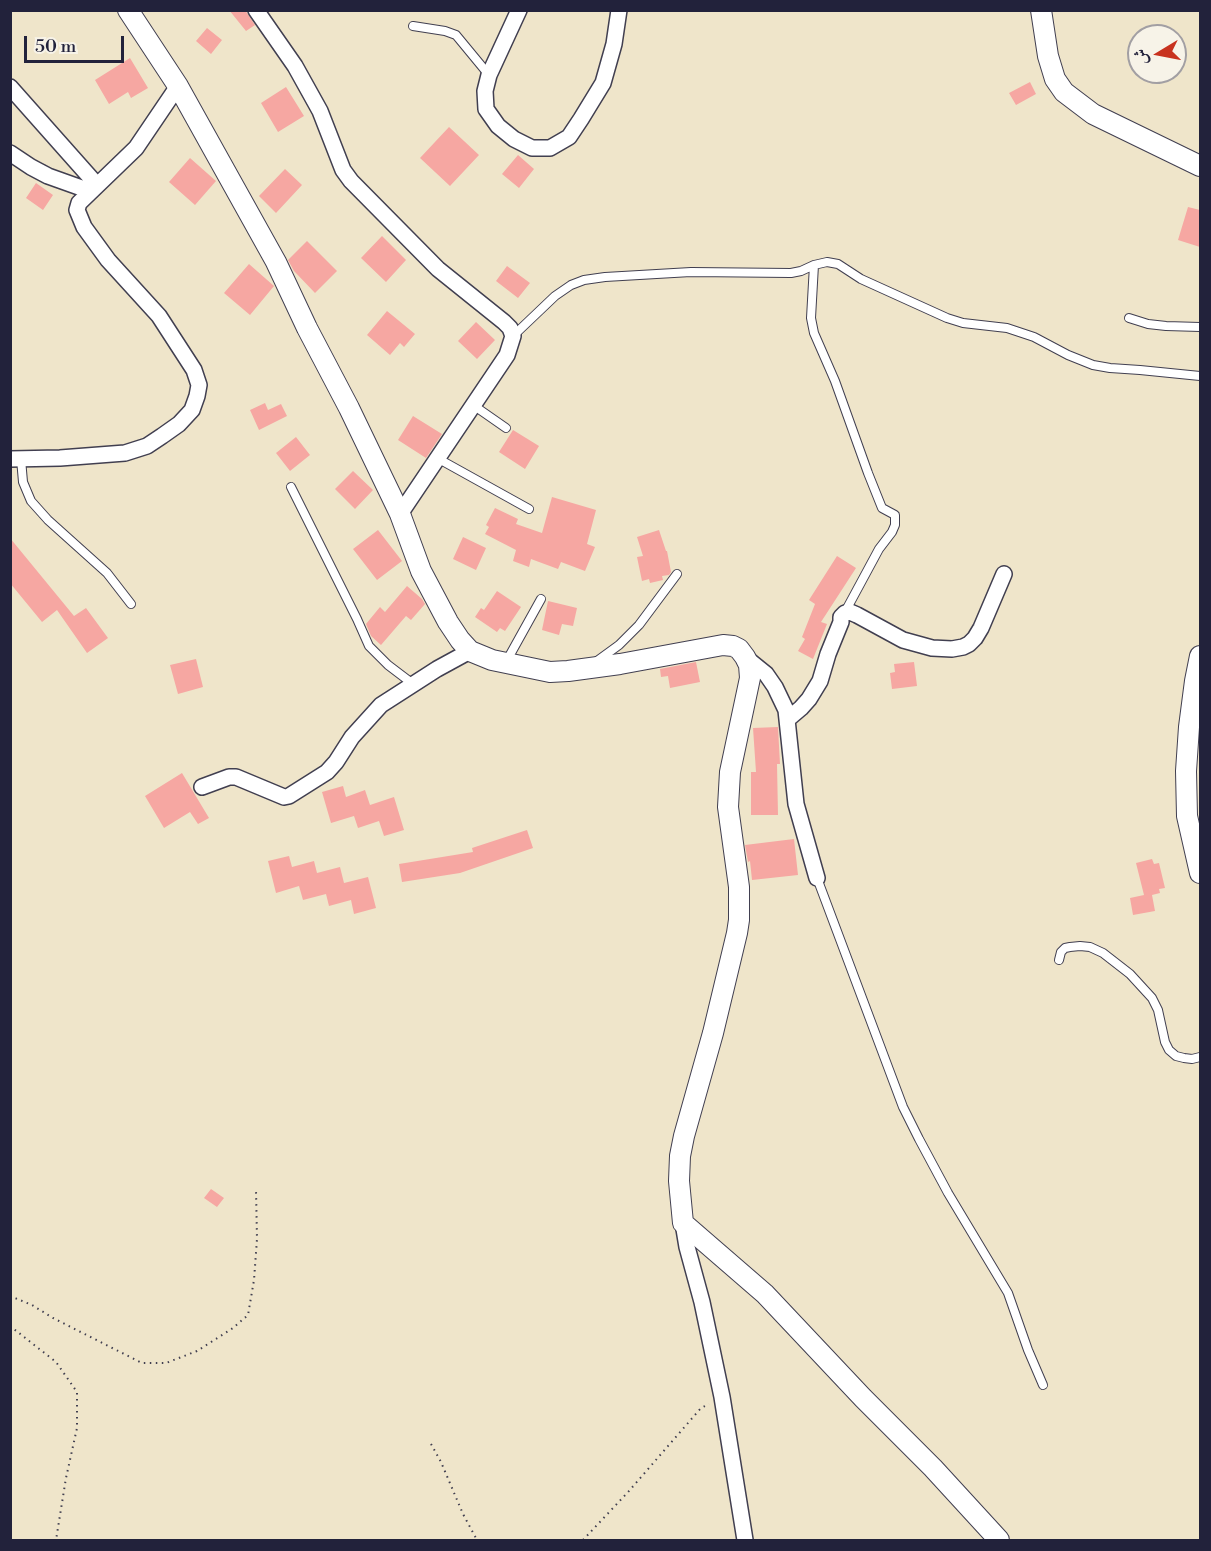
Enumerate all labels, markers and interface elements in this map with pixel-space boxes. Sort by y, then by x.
scale bar [27,24,128,62]
north arrow [1127,24,1187,84]
text: 50 m [35,35,76,58]
text: ش [1130,47,1152,66]

